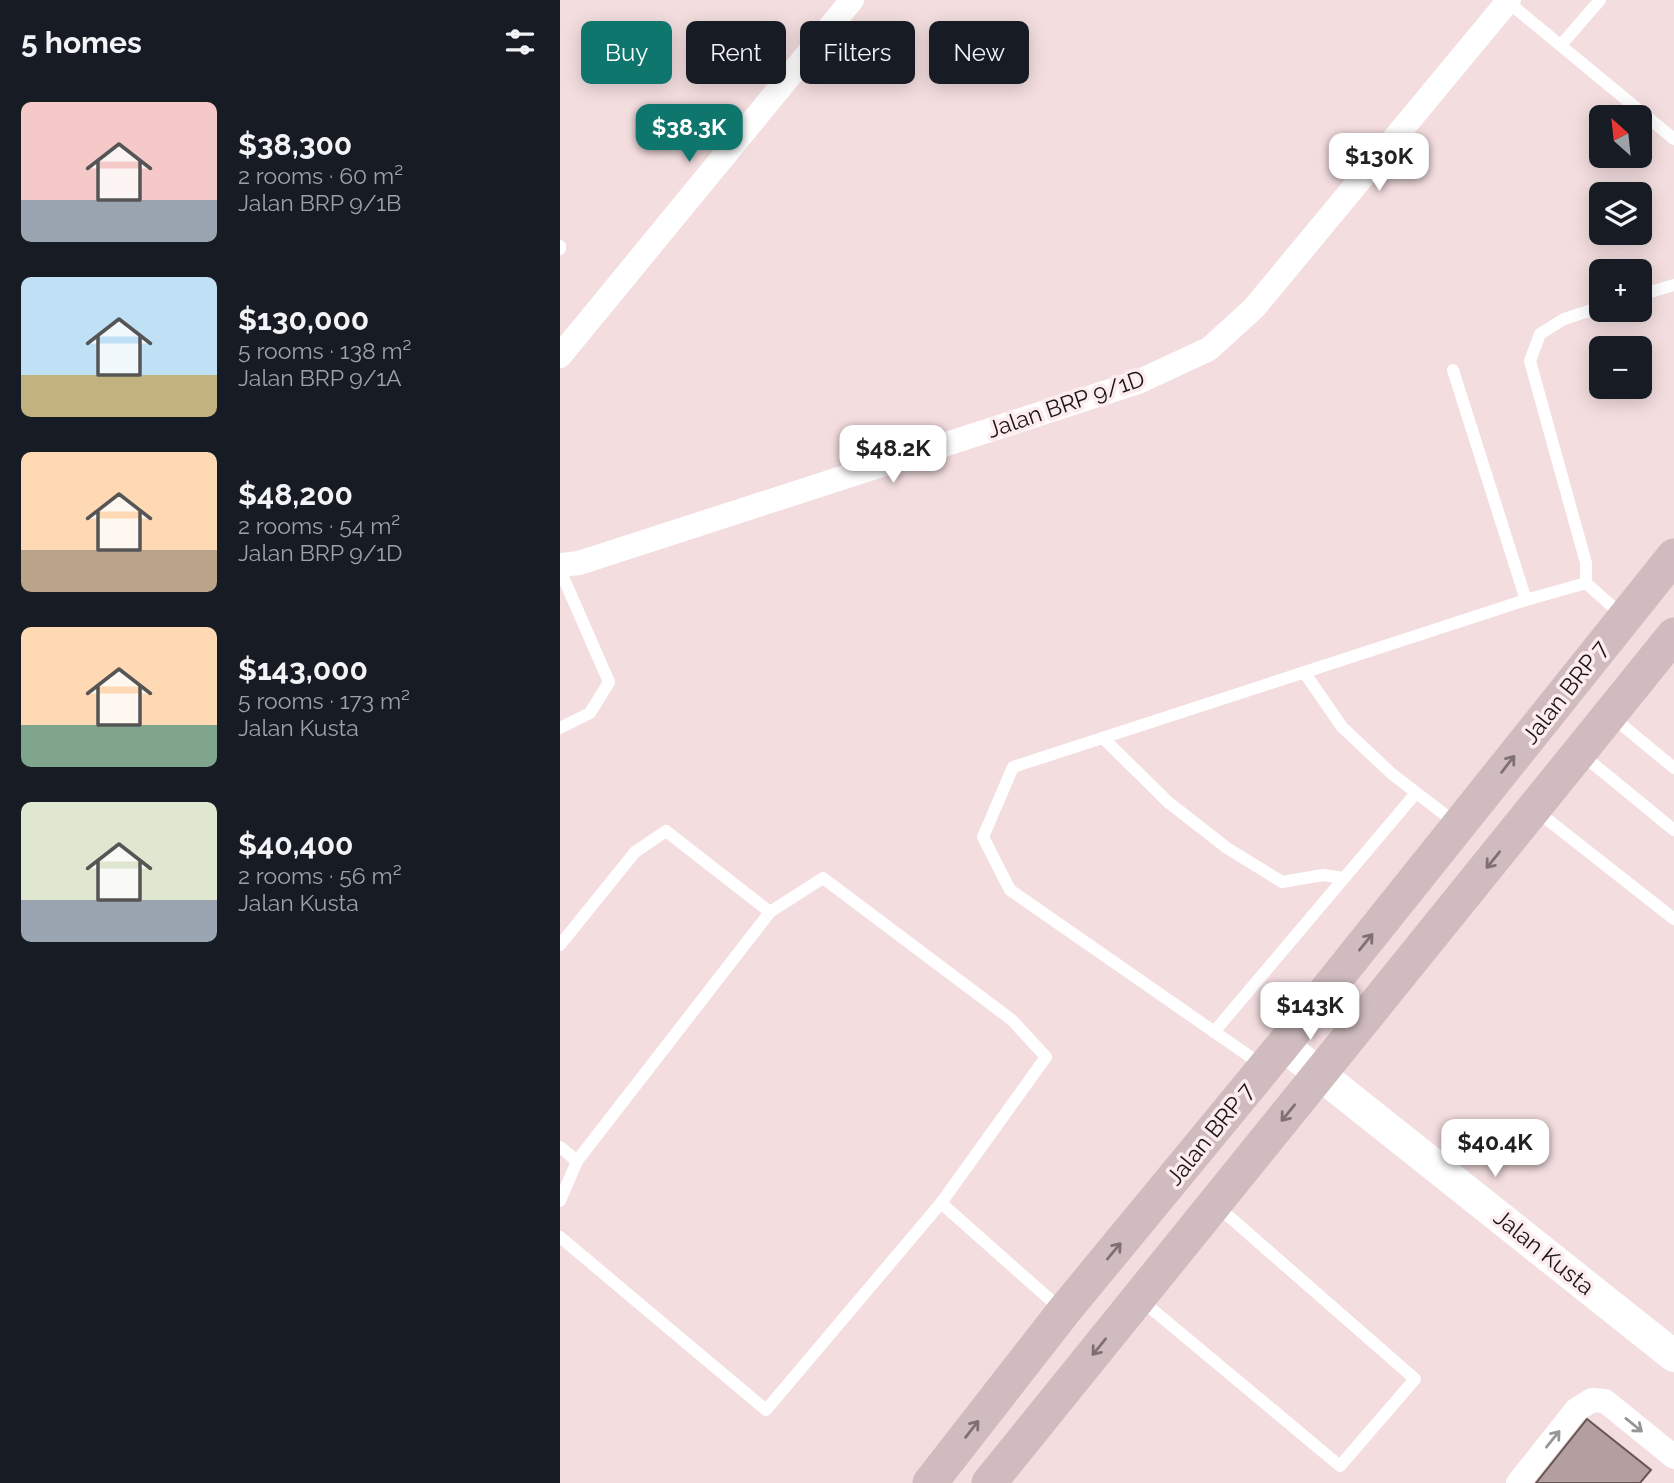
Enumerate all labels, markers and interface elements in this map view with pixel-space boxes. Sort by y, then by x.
chip: Buy [581,21,672,84]
chip: Rent [686,21,786,84]
chip: Filters [800,21,915,84]
chip: New [929,21,1029,84]
icon: filters [501,23,539,61]
text: 5 homes [21,25,142,60]
pin: $38.3K [632,104,746,164]
north arrow [1589,105,1652,168]
map controls [1589,105,1652,399]
text: $38.3K [652,113,726,140]
text: $38,300 [238,127,352,162]
icon: home [77,130,161,214]
pin: $130K [1330,134,1428,193]
text: $130K [1345,142,1413,169]
text: 2 rooms · 60 m² [238,162,403,189]
button: layers [1589,182,1652,245]
text: Jalan BRP 9/1B [238,189,401,216]
button: + [1589,259,1652,322]
text: $130,000 [238,302,369,337]
icon: home [77,305,161,389]
button: − [1589,336,1652,399]
text: 5 rooms · 138 m² [238,337,412,364]
text: Jalan BRP 9/1A [238,364,402,391]
street label: Jalan BRP 9/1D [984,364,1148,443]
pin: $48.2K [836,426,950,485]
text: $48.2K [855,434,931,461]
text: $48,200 [238,477,353,512]
icon: home [77,480,161,564]
text: 2 rooms · 54 m² [238,512,400,539]
text: Jalan BRP 9/1D [238,539,403,566]
street label: Jalan BRP 7 [1516,634,1614,749]
text: $143,000 [238,652,368,687]
icon: home [77,655,161,739]
text: 5 rooms · 173 m² [238,687,410,714]
text: Jalan Kusta [238,714,359,741]
one-way arrow [1501,756,1516,774]
text: $40,400 [238,827,354,862]
icon: home [77,830,161,914]
one-way arrow [1485,850,1500,868]
text: 2 rooms · 56 m² [238,862,402,889]
text: Jalan Kusta [238,889,359,916]
one-way arrow [1358,933,1374,951]
pin: $143K [1261,982,1359,1042]
text: $143K [1276,991,1344,1018]
street label: Jalan BRP 7 [1160,1077,1259,1190]
one-way arrow [1280,1104,1296,1122]
pin: $40.4K [1438,1120,1552,1179]
text: $40.4K [1457,1128,1533,1155]
street label: Jalan Kusta [1489,1203,1600,1300]
one-way arrow [1106,1242,1122,1260]
one-way arrow [1091,1337,1106,1356]
one-way arrow [1625,1417,1643,1432]
one-way arrow [965,1420,980,1439]
one-way arrow [1545,1431,1560,1449]

